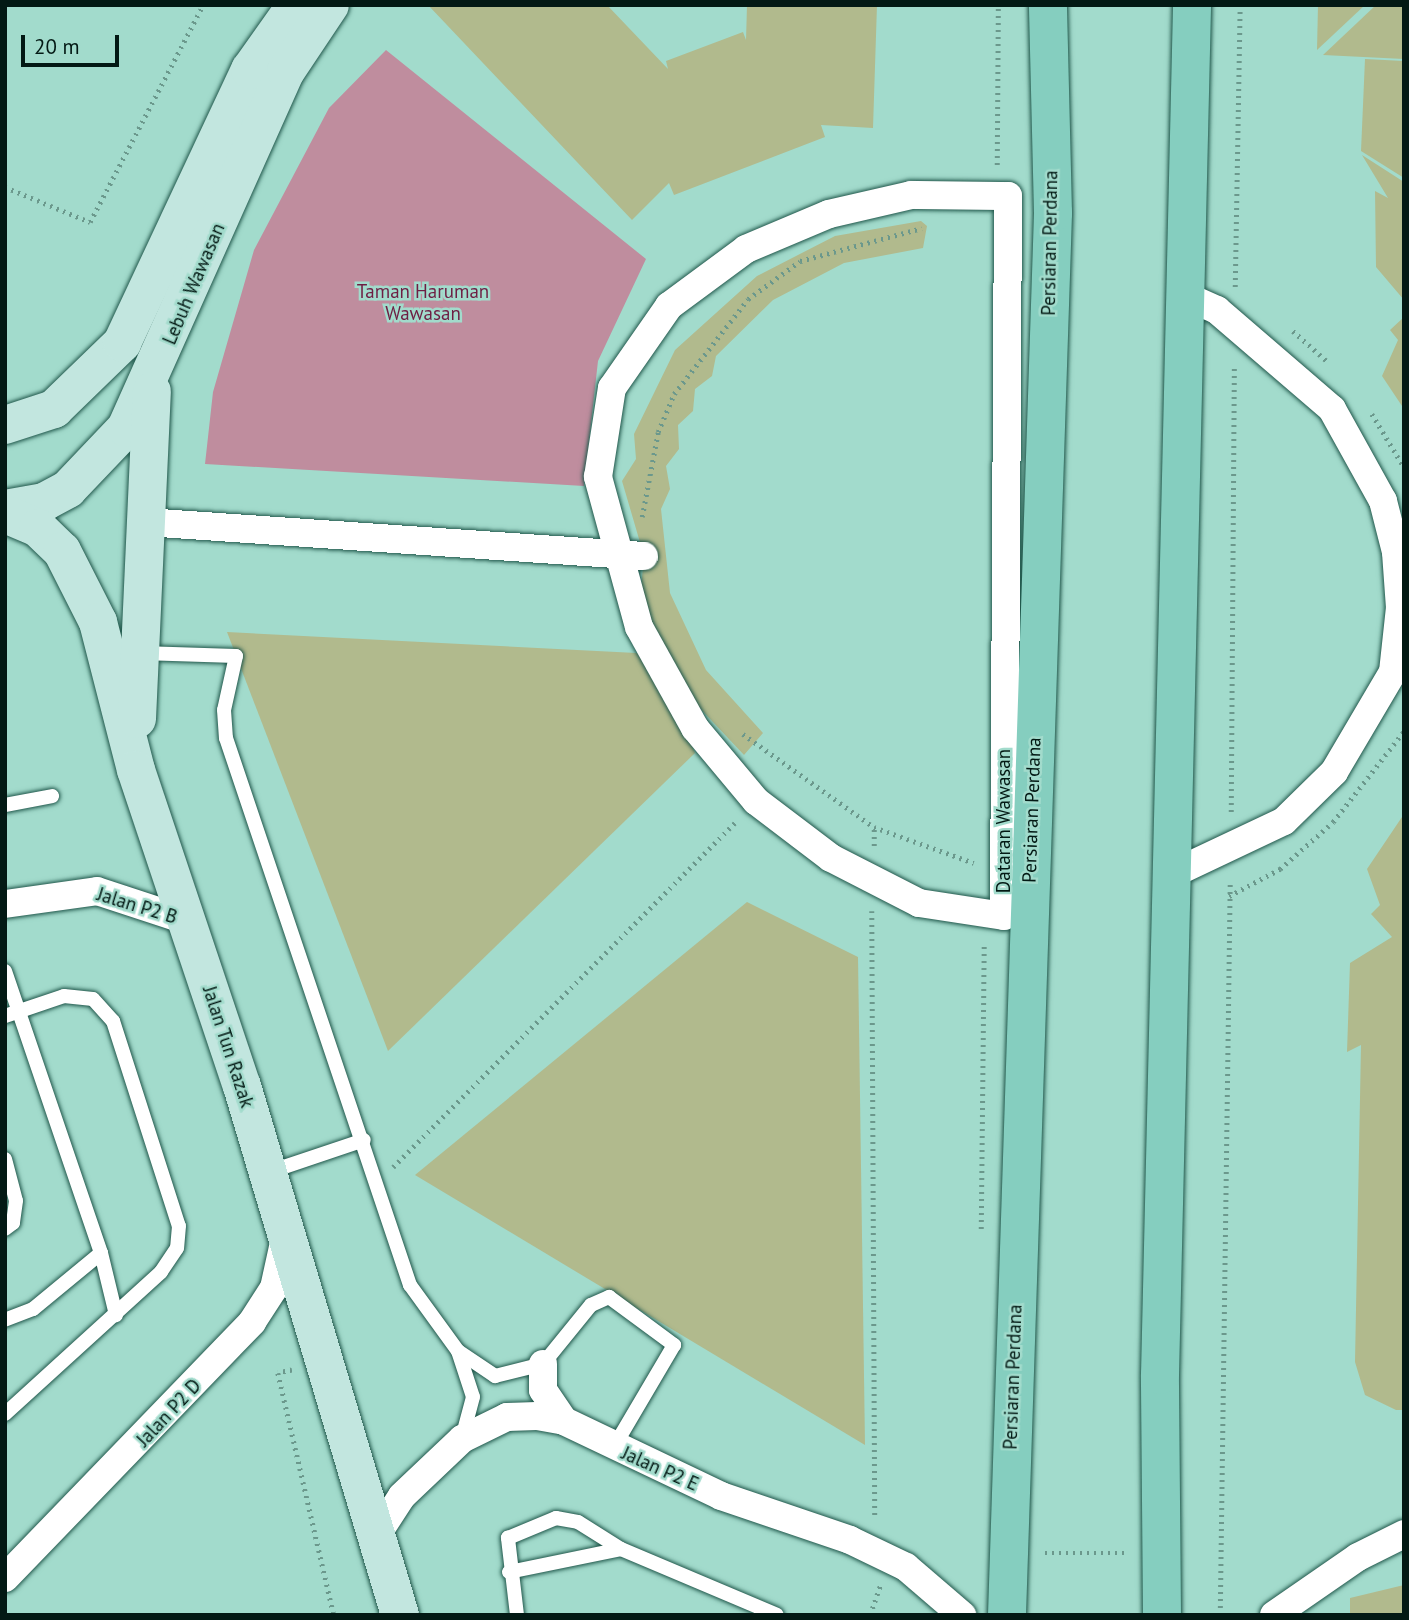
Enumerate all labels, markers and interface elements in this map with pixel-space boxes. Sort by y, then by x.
scale bar [24,21,122,65]
text: 20 m [34,33,80,60]
street label: Persiaran Perdana [1037,170,1063,316]
street label: Lebuh Wawasan [158,220,230,348]
park label: Taman Haruman Wawasan [357,281,489,325]
street label: Persiaran Perdana [1018,737,1046,883]
street label: Dataran Wawasan [993,749,1015,893]
street label: Jalan P2 B [94,883,180,929]
street label: Jalan Tun Razak [198,983,258,1111]
street label: Persiaran Perdana [999,1304,1027,1450]
street label: Jalan P2 D [132,1375,206,1451]
street label: Jalan P2 E [618,1442,702,1496]

